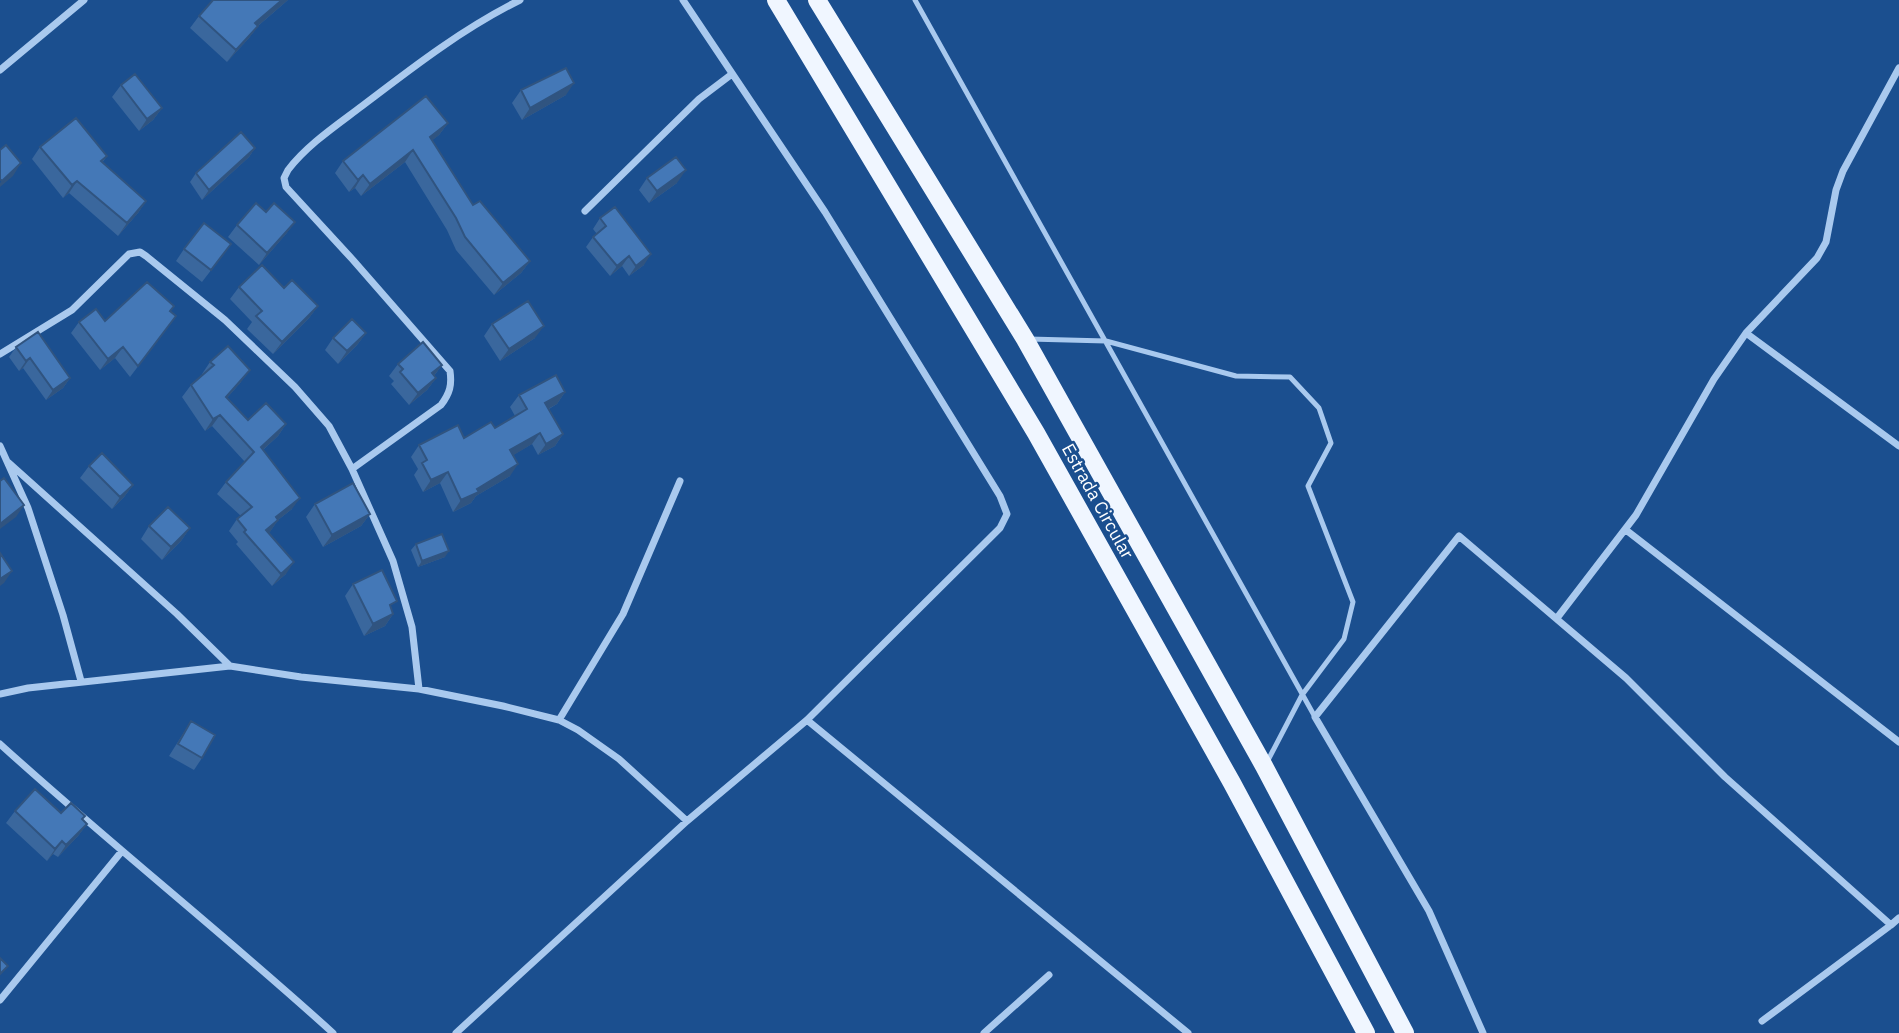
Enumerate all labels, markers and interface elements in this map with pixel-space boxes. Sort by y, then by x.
street label: Estrada Circular [1057,439,1139,563]

